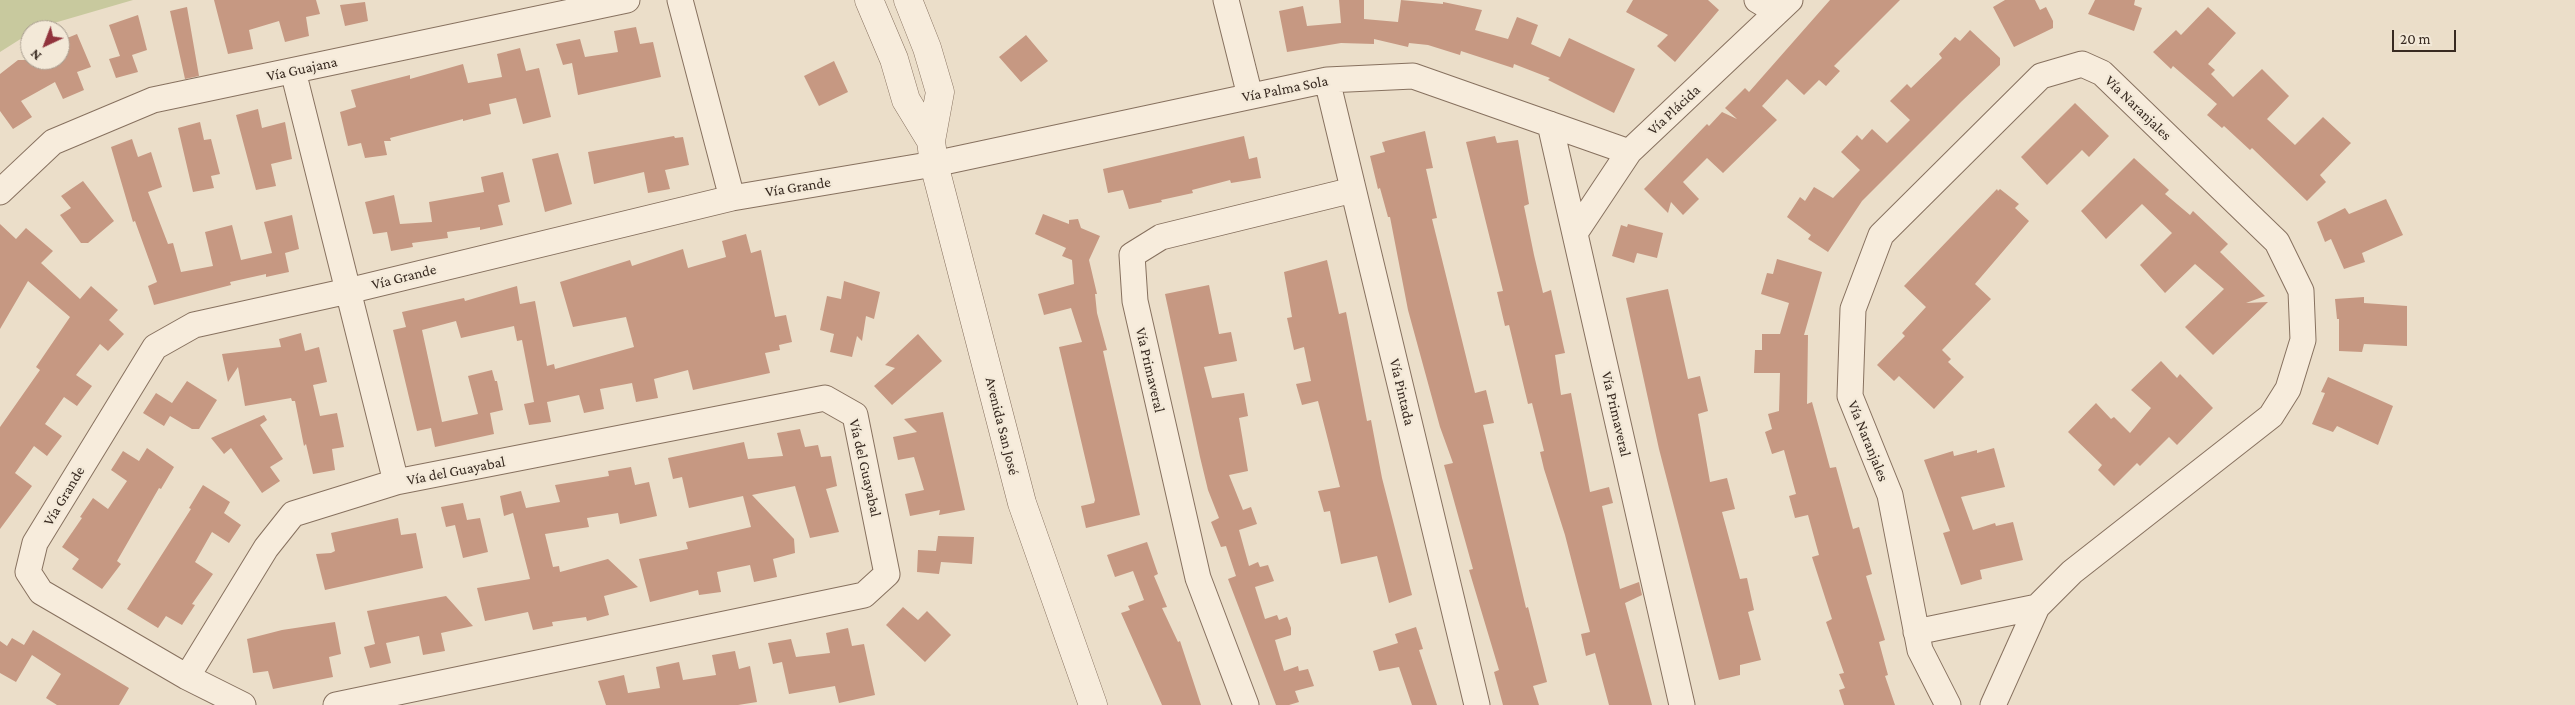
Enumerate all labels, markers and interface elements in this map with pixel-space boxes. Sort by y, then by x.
north arrow [20,20,70,70]
scale bar [2395,20,2459,52]
text: 20 m [2400,31,2431,47]
text: N [27,46,44,64]
street label: Vía Guajana [265,53,339,85]
street label: Vía Palma Sola [1240,72,1330,106]
street label: Vía Naranjales [2101,72,2175,144]
street label: Vía Plácida [1644,81,1704,139]
street label: Vía Grande [764,173,832,201]
street label: Vía Grande [370,260,438,294]
street label: Vía Primaveral [1131,326,1169,414]
street label: Vía Pintada [1386,357,1418,427]
street label: Vía Primaveral [1597,370,1635,458]
street label: Avenida San José [981,375,1023,477]
street label: Vía Naranjales [1844,398,1892,484]
street label: Vía del Guayabal [845,417,885,519]
street label: Vía del Guayabal [405,453,507,489]
street label: Vía Grande [39,463,89,529]

